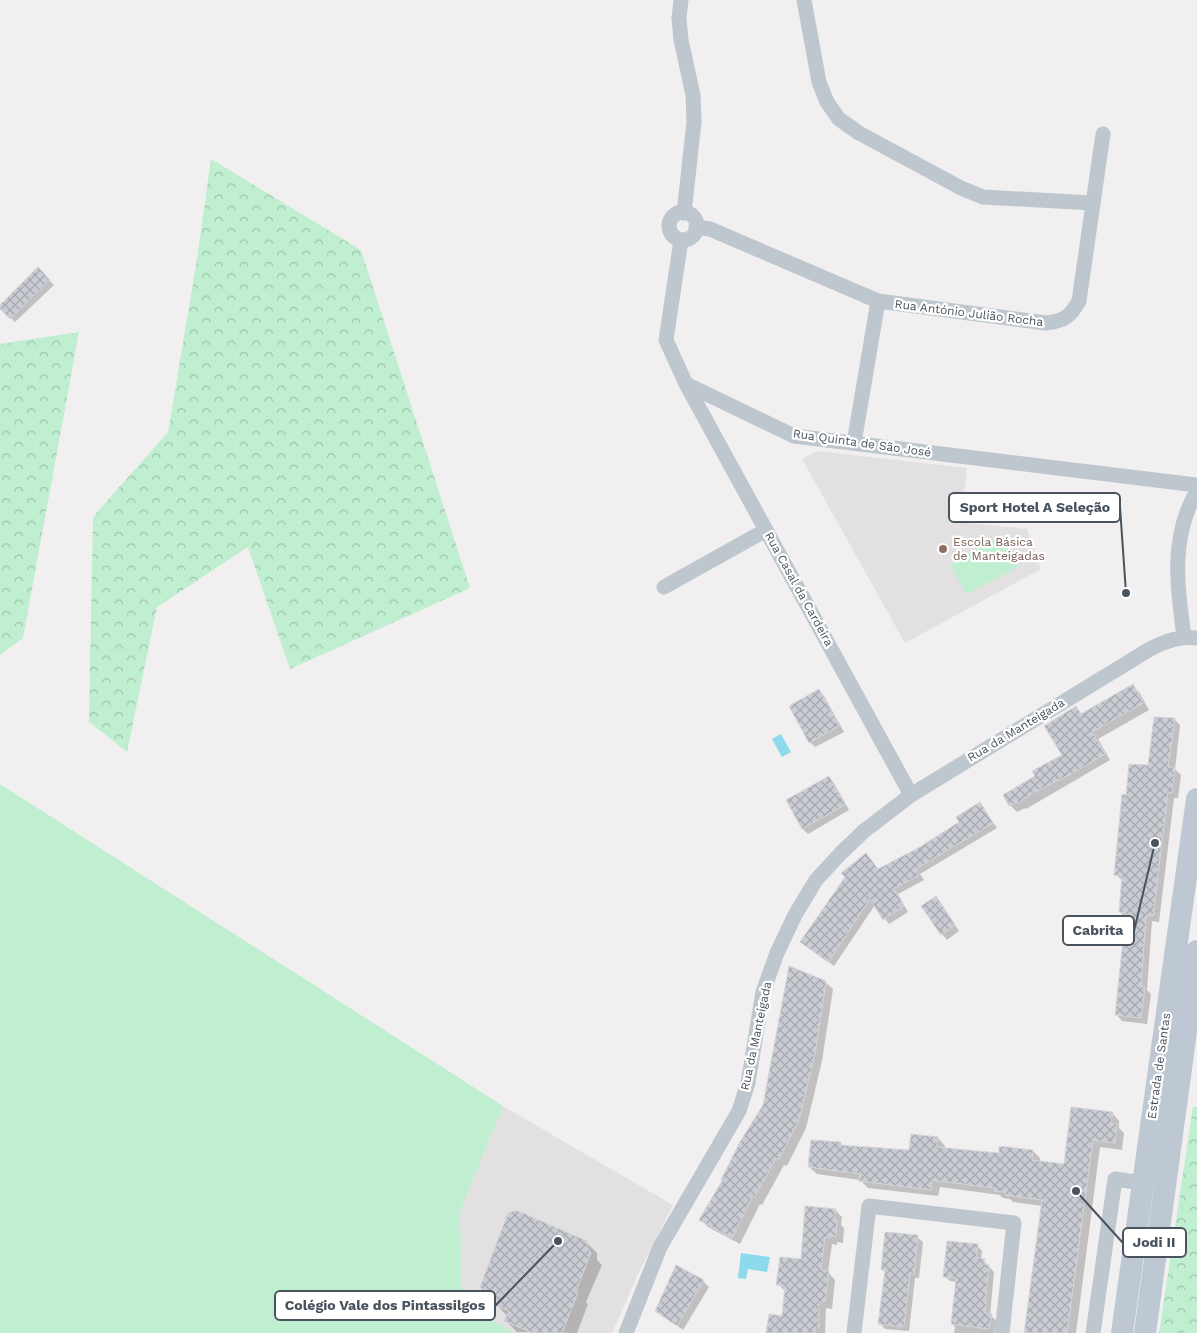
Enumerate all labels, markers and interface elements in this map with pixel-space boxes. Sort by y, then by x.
street label: Rua António Julião Rocha [894,297,1044,329]
street label: Rua Quinta de São José [792,426,932,460]
callout: Sport Hotel A Seleção [949,493,1120,522]
text: Sport Hotel A Seleção [960,499,1110,515]
street label: Rua Casal da Cardeira [762,529,836,649]
place label: Escola Básica de Manteigadas [953,535,1045,563]
marker: Escola Básica de Manteigadas [937,543,949,555]
street label: Rua da Manteigada [965,695,1067,765]
callout: Cabrita [1063,916,1134,945]
text: Cabrita [1073,922,1124,938]
street label: Rua da Manteigada [738,980,774,1092]
street label: Estrada de Santas [1145,1012,1173,1120]
callout: Jodi II [1123,1228,1186,1257]
text: Jodi II [1133,1234,1175,1250]
callout: Colégio Vale dos Pintassilgos [275,1291,495,1320]
text: Colégio Vale dos Pintassilgos [285,1297,486,1313]

